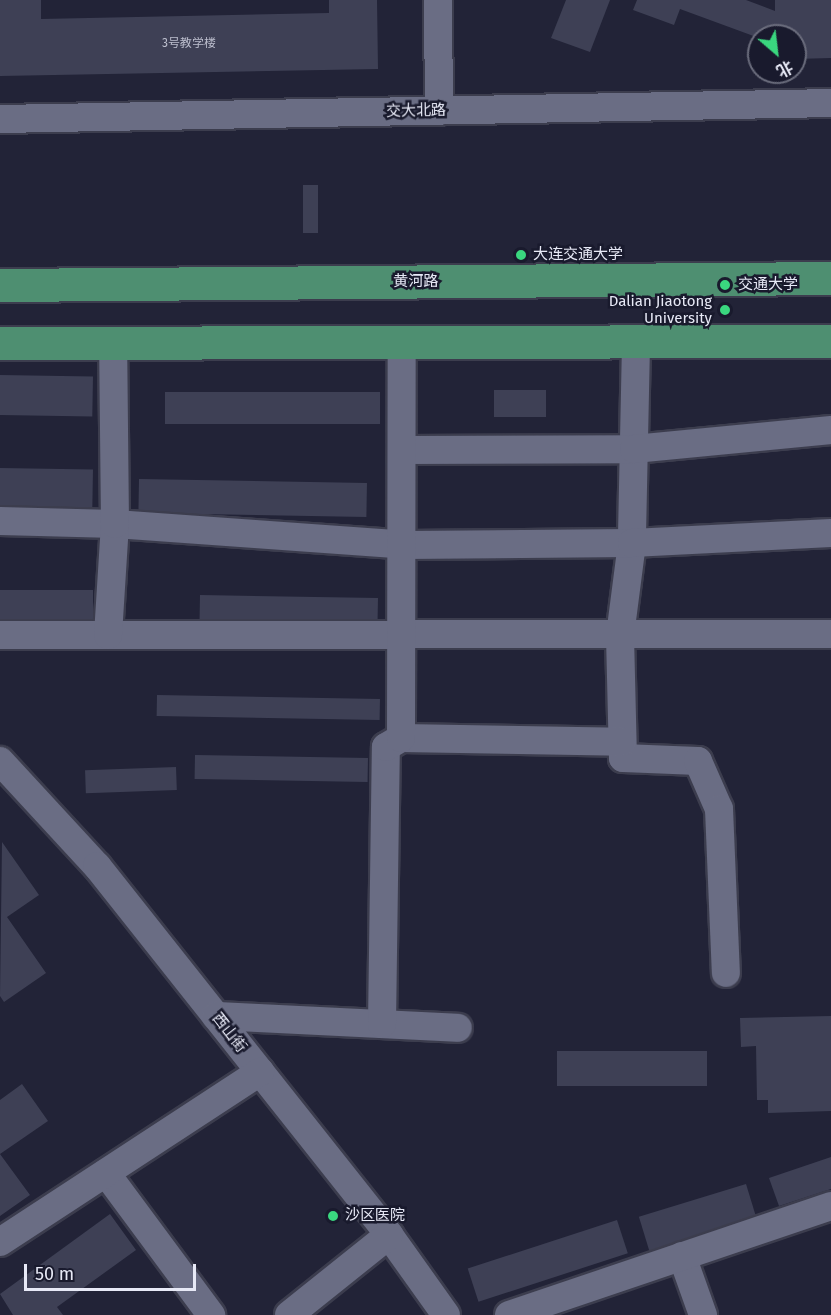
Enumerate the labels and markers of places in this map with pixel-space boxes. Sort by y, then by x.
place label: 大连交通大学 [533,246,623,264]
marker: 大连交通大学 [514,248,528,262]
marker: 交通大学 [716,276,734,294]
place label: 交通大学 [738,276,798,294]
place label: Dalian Jiaotong University [609,292,712,327]
marker: Dalian Jiaotong University [716,301,734,319]
place label: 沙区医院 [345,1207,405,1225]
marker: 沙区医院 [326,1209,340,1223]

